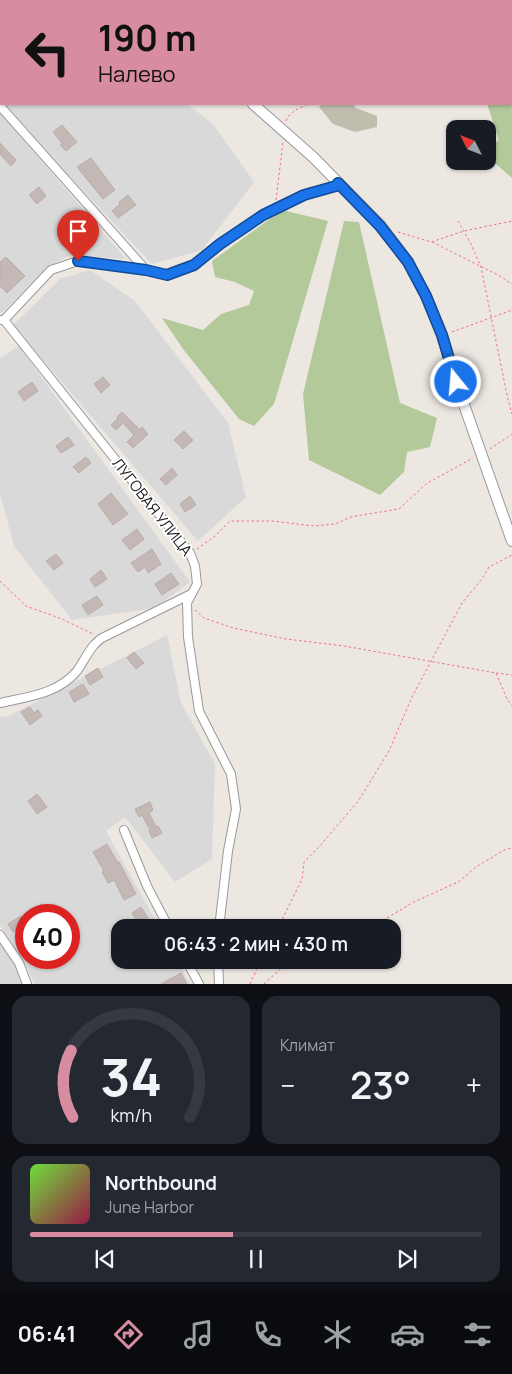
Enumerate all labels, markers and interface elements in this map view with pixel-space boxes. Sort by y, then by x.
text: 190 m [98,14,197,62]
icon: left [15,20,80,85]
text: Налево [98,59,176,89]
north arrow [446,120,496,170]
map controls [446,120,496,170]
pin [57,210,99,261]
icon: arrive [64,217,92,245]
position arrow [429,355,481,407]
street label: ЛУГОВАЯ УЛИЦА [107,453,198,560]
speed limit sign: 40 [15,904,80,969]
text: 06:43 · 2 мин · 430 m [164,931,348,957]
text: Климат [280,1034,335,1056]
text: 34 [100,1041,162,1112]
text: 23° [350,1058,411,1110]
text: − [280,1066,295,1104]
text: + [466,1066,482,1104]
text: km/h [110,1103,152,1127]
text: Northbound [105,1170,217,1196]
text: June Harbor [105,1196,194,1218]
icon: previous [91,1245,119,1273]
icon: pause [242,1245,270,1273]
icon: next [393,1245,421,1273]
icon: directions [111,1317,146,1352]
icon: music [181,1317,216,1352]
icon: phone [250,1317,285,1352]
icon: climate [320,1317,355,1352]
icon: car [390,1317,425,1352]
icon: filters [460,1317,495,1352]
text: 06:41 [17,1319,76,1349]

